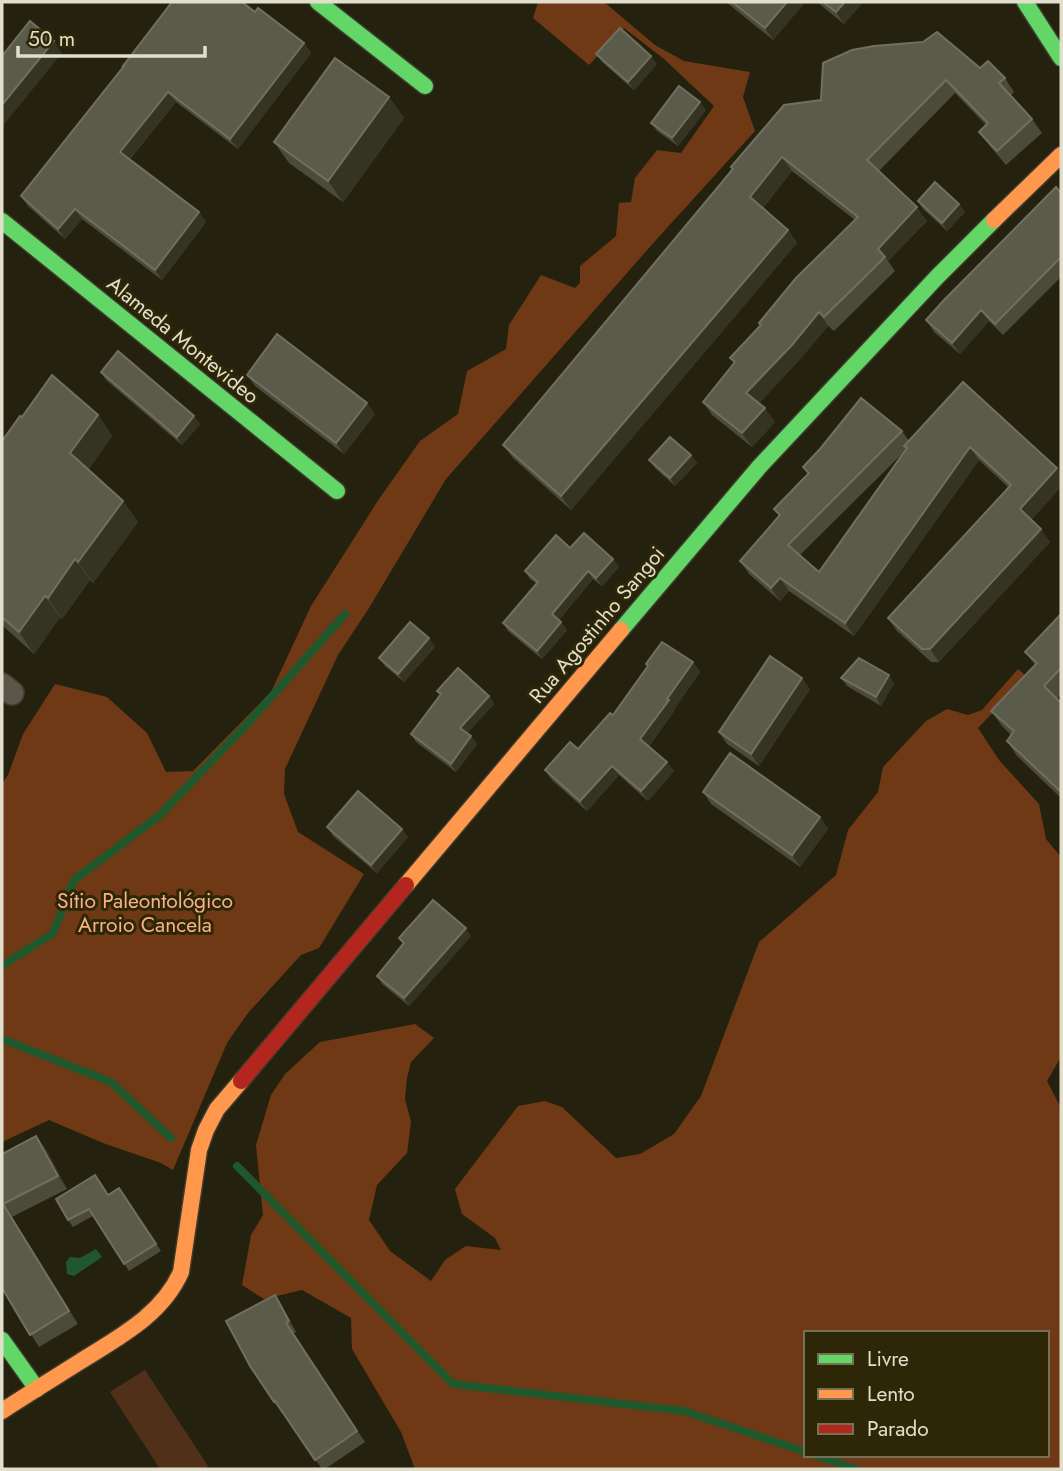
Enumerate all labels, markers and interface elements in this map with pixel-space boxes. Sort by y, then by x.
scale bar [18,14,205,58]
text: 50 m [28,24,75,54]
street label: Alameda Montevideo [100,269,266,411]
street label: Rua Agostinho Sangoi [522,540,672,710]
park label: Sítio Paleontológico Arroio Cancela [57,886,233,940]
legend [804,1331,1049,1457]
text: Livre [867,1344,909,1374]
text: Lento [867,1379,915,1409]
text: Parado [867,1414,929,1444]

